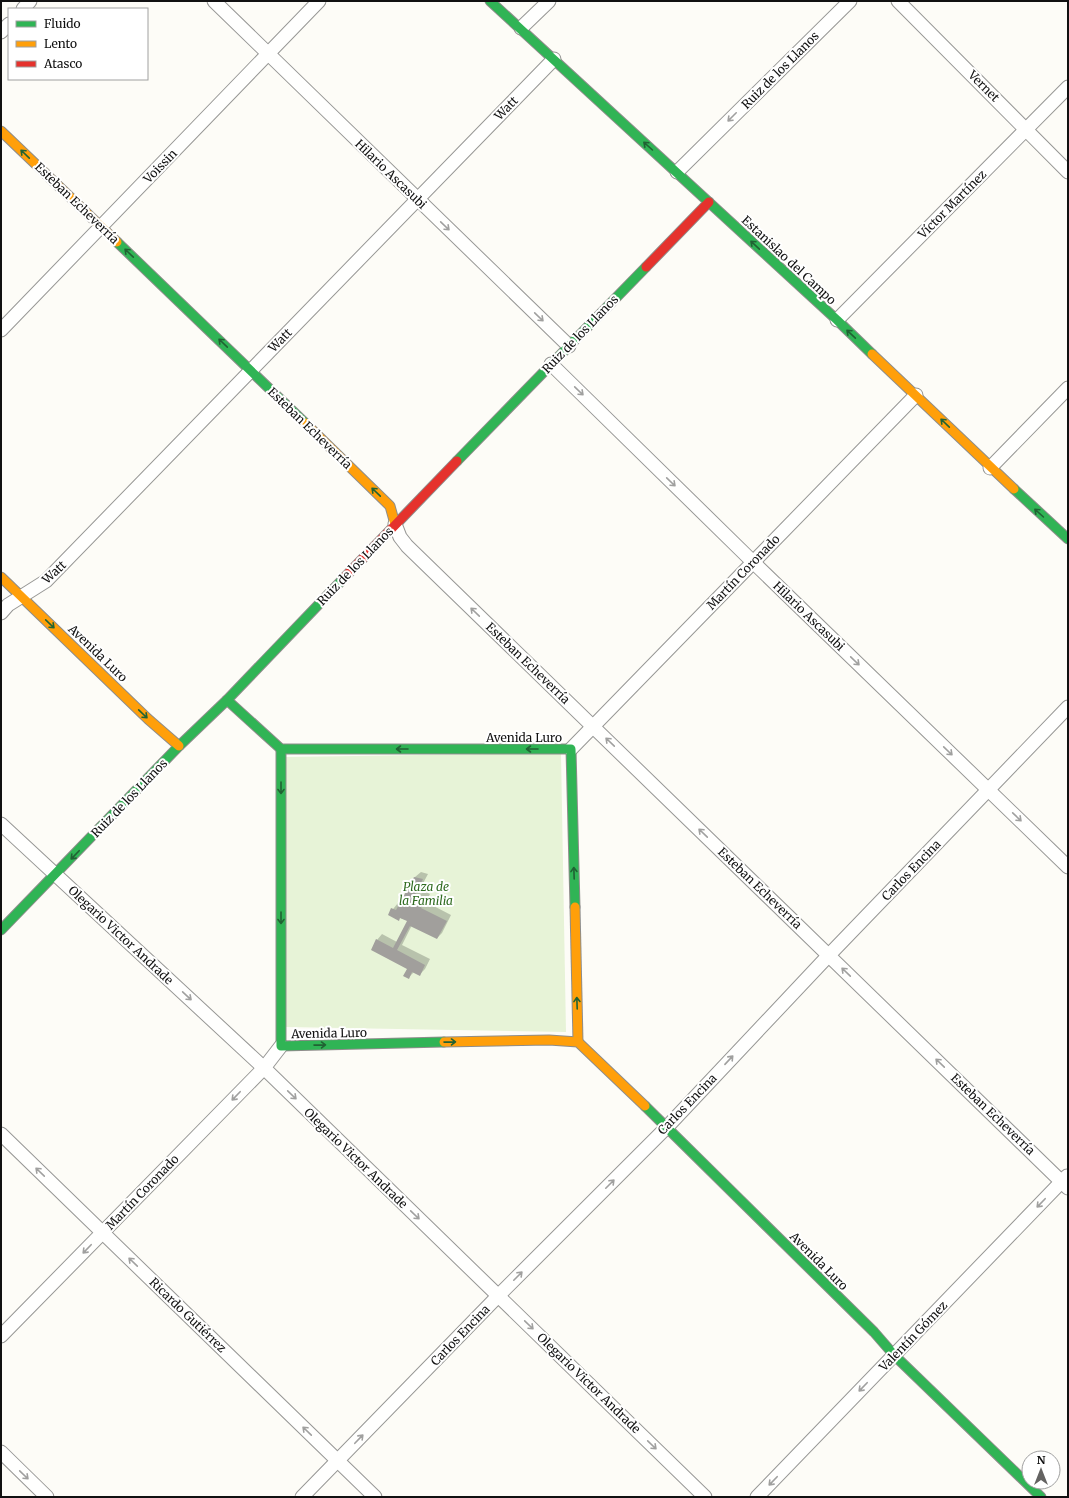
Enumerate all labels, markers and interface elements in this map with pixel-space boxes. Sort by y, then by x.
legend [8,8,148,80]
text: Fluido [44,16,81,31]
street label: Ruiz de los Llanos [738,28,822,112]
text: Lento [44,36,77,51]
text: Atasco [43,56,82,71]
street label: Vernet [965,67,1003,105]
street label: Watt [490,93,521,124]
one-way arrow [727,112,737,122]
street label: Hilario Ascasubi [352,136,430,212]
one-way arrow [643,141,653,151]
street label: Voissin [139,146,180,187]
one-way arrow [20,149,30,158]
street label: Esteban Echeverría [32,159,123,247]
street label: Víctor Martínez [914,166,990,242]
street label: Estanislao del Campo [739,212,839,308]
one-way arrow [440,221,450,231]
one-way arrow [751,241,761,250]
one-way arrow [124,248,134,258]
street label: Ruiz de los Llanos [539,292,621,376]
one-way arrow [534,312,544,322]
street label: Watt [264,325,295,356]
one-way arrow [846,329,856,338]
one-way arrow [218,338,228,348]
street label: Esteban Echeverría [265,384,356,472]
one-way arrow [573,386,583,396]
one-way arrow [940,418,950,428]
one-way arrow [666,478,676,487]
one-way arrow [371,487,381,497]
one-way arrow [1034,508,1044,517]
street label: Ruiz de los Llanos [314,524,396,608]
street label: Martín Coronado [703,531,783,613]
street label: Watt [38,557,69,587]
street label: Hilario Ascasubi [770,578,848,654]
one-way arrow [470,607,480,616]
one-way arrow [45,619,55,629]
street label: Esteban Echeverría [483,619,574,707]
street label: Avenida Luro [65,621,130,685]
one-way arrow [850,656,860,666]
one-way arrow [138,709,148,719]
street label: Avenida Luro [485,730,562,745]
one-way arrow [605,737,615,747]
one-way arrow [396,745,409,753]
one-way arrow [526,745,539,753]
one-way arrow [943,746,953,756]
street label: Ruiz de los Llanos [88,756,170,840]
one-way arrow [277,781,285,794]
one-way arrow [1012,812,1022,822]
one-way arrow [698,828,708,838]
street label: Carlos Encina [878,836,944,904]
street label: Esteban Echeverría [715,844,806,932]
one-way arrow [70,850,79,860]
one-way arrow [570,867,578,880]
park label: Plaza de la Familia [399,879,453,908]
street label: Olegario Victor Andrade [65,883,177,987]
one-way arrow [277,911,285,924]
one-way arrow [841,967,851,977]
one-way arrow [181,992,192,1001]
one-way arrow [574,997,581,1010]
street label: Avenida Luro [290,1025,367,1041]
one-way arrow [443,1039,456,1046]
one-way arrow [313,1042,326,1049]
one-way arrow [725,1055,734,1065]
one-way arrow [935,1058,945,1068]
street label: Carlos Encina [654,1070,720,1138]
street label: Esteban Echeverría [948,1070,1039,1158]
one-way arrow [287,1090,297,1100]
one-way arrow [231,1091,241,1101]
street label: Olegario Victor Andrade [301,1105,411,1211]
street label: Martín Coronado [102,1151,182,1233]
one-way arrow [35,1167,45,1176]
one-way arrow [605,1179,615,1189]
one-way arrow [1036,1198,1046,1208]
one-way arrow [410,1210,420,1220]
street label: Avenida Luro [786,1228,851,1293]
one-way arrow [82,1244,92,1254]
one-way arrow [128,1257,138,1267]
one-way arrow [513,1271,523,1281]
street label: Ricardo Gutiérrez [146,1274,230,1356]
street label: Valentín Gómez [875,1297,951,1375]
street label: Carlos Encina [427,1301,493,1369]
one-way arrow [524,1320,534,1330]
street label: Olegario Victor Andrade [534,1330,644,1436]
one-way arrow [858,1382,868,1392]
one-way arrow [302,1426,312,1436]
one-way arrow [354,1434,364,1444]
one-way arrow [647,1440,657,1450]
north arrow [1021,1450,1061,1490]
text: N [1037,1453,1046,1467]
one-way arrow [19,1470,29,1479]
one-way arrow [768,1476,778,1486]

